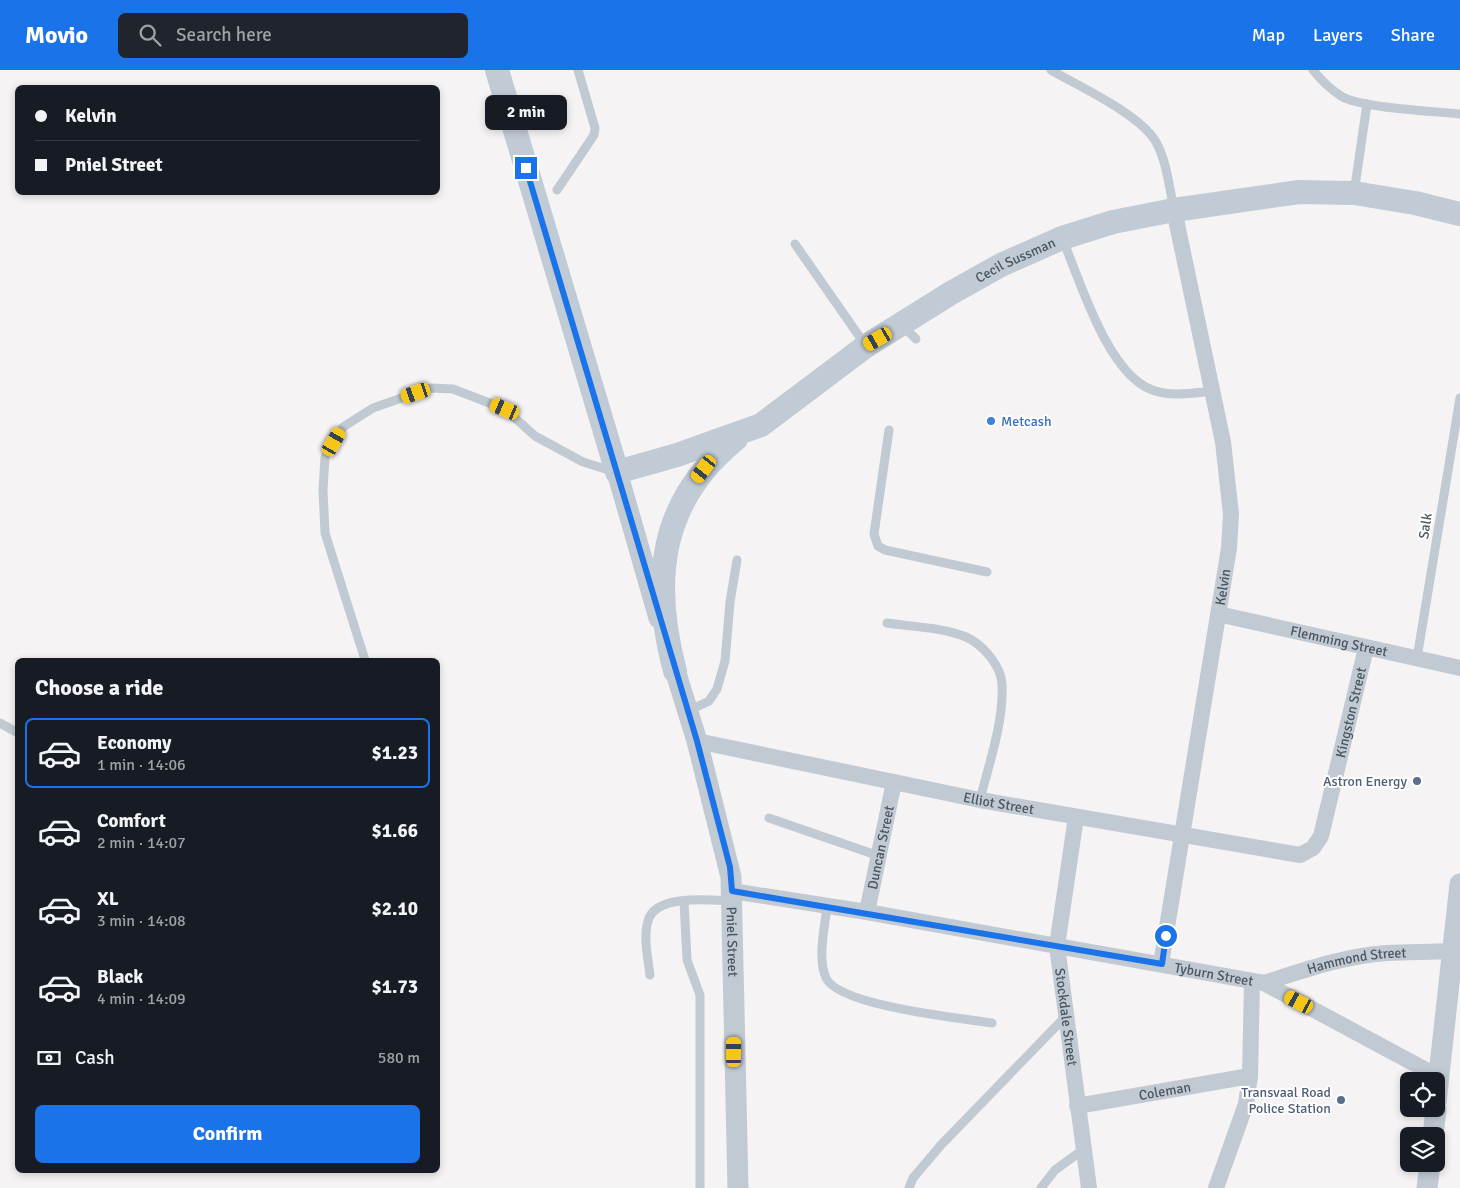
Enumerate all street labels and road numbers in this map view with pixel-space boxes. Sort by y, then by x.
street label: Cecil Sussman [972,234,1058,287]
street label: Salk [1415,512,1436,540]
street label: Kelvin [1212,568,1234,607]
street label: Flemming Street [1289,622,1389,661]
street label: Kingston Street [1332,665,1370,760]
street label: Elliot Street [962,789,1035,818]
street label: Duncan Street [864,804,898,891]
street label: Pniel Street [723,907,741,977]
street label: Hammond Street [1305,944,1407,978]
street label: Tyburn Street [1173,959,1255,990]
street label: Stockdale Street [1051,967,1081,1067]
street label: Coleman [1137,1078,1192,1104]

